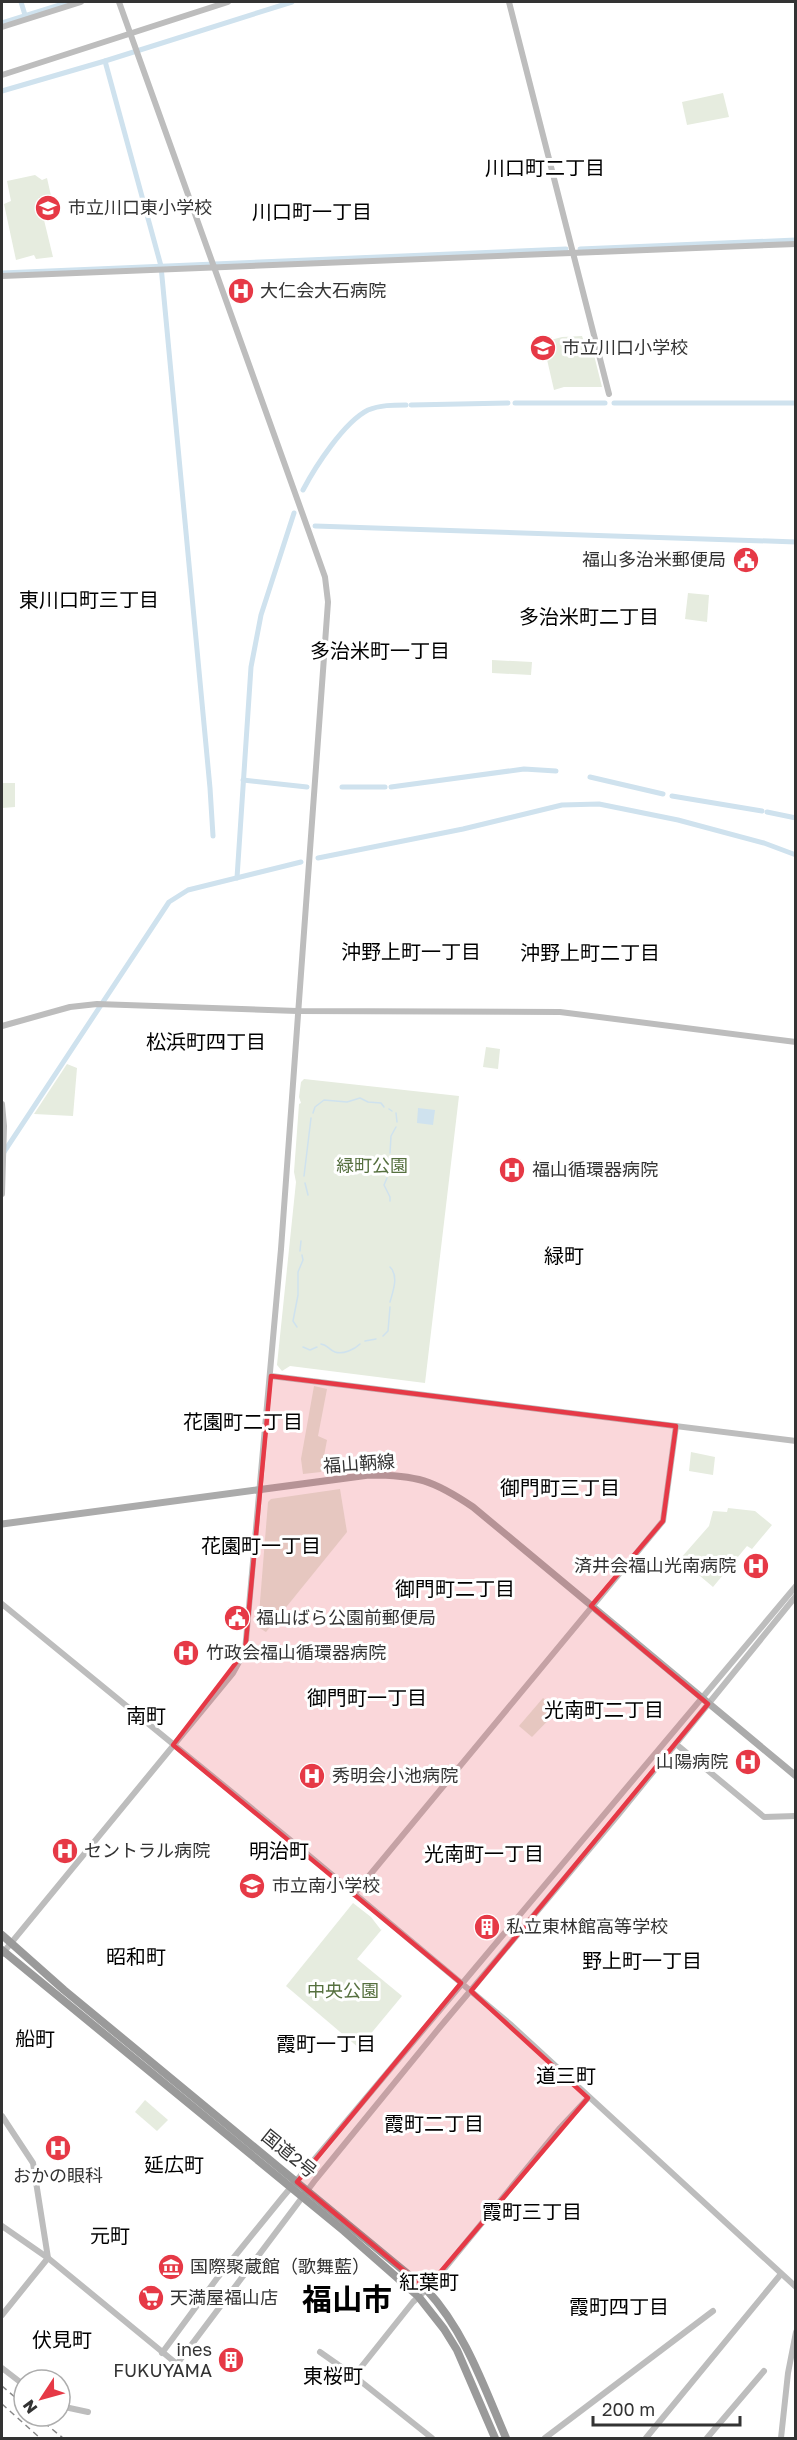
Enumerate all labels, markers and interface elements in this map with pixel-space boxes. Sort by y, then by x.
district label: 川口町二丁目 [485,155,605,179]
school or university icon: 市立川口東小学校 [33,193,63,223]
place label: 市立川口東小学校 [68,196,212,218]
district label: 川口町一丁目 [252,199,372,223]
hospital icon: 大仁会大石病院 [226,276,256,306]
place label: 大仁会大石病院 [260,279,386,301]
school or university icon: 市立川口小学校 [528,333,558,363]
place label: 市立川口小学校 [562,336,688,358]
public building icon: 福山多治米郵便局 [731,545,761,575]
place label: 福山多治米郵便局 [582,548,726,570]
district label: 東川口町三丁目 [19,587,159,611]
district label: 多治米町二丁目 [519,604,659,628]
district label: 多治米町一丁目 [310,638,450,662]
district label: 沖野上町一丁目 [341,939,481,963]
district label: 沖野上町二丁目 [520,940,660,964]
district label: 松浜町四丁目 [146,1029,266,1053]
park label: 緑町公園 [336,1154,408,1176]
hospital icon: 福山循環器病院 [497,1155,527,1185]
place label: 福山循環器病院 [532,1158,658,1180]
district label: 緑町 [544,1243,584,1267]
district label: 花園町二丁目 [183,1409,303,1433]
street label: 福山鞆線 [322,1450,396,1476]
district label: 御門町三丁目 [500,1475,620,1499]
district label: 花園町一丁目 [201,1533,321,1557]
hospital icon: 済井会福山光南病院 [741,1551,771,1581]
place label: 済井会福山光南病院 [574,1554,736,1576]
district label: 御門町二丁目 [395,1576,515,1600]
public building icon: 福山ばら公園前郵便局 [222,1603,252,1633]
place label: 福山ばら公園前郵便局 [256,1606,436,1628]
hospital icon: 竹政会福山循環器病院 [171,1638,201,1668]
place label: 竹政会福山循環器病院 [206,1641,386,1663]
district label: 御門町一丁目 [307,1685,427,1709]
district label: 光南町二丁目 [544,1697,664,1721]
district label: 南町 [126,1703,166,1727]
hospital icon: 山陽病院 [733,1747,763,1777]
place label: 山陽病院 [656,1750,728,1772]
hospital icon: 秀明会小池病院 [297,1761,327,1791]
place label: 秀明会小池病院 [332,1764,458,1786]
hospital icon: セントラル病院 [50,1836,80,1866]
district label: 明治町 [249,1838,309,1862]
place label: セントラル病院 [84,1839,210,1861]
district label: 光南町一丁目 [424,1841,544,1865]
school or university icon: 市立南小学校 [237,1871,267,1901]
place label: 市立南小学校 [272,1874,380,1896]
building icon: 私立東林館高等学校 [472,1912,502,1942]
place label: 私立東林館高等学校 [506,1915,668,1937]
district label: 昭和町 [106,1944,166,1968]
district label: 野上町一丁目 [582,1948,702,1972]
park label: 中央公園 [307,1979,379,2001]
district label: 船町 [15,2026,55,2050]
district label: 霞町一丁目 [276,2031,376,2055]
district label: 道三町 [536,2063,596,2087]
district label: 霞町二丁目 [384,2111,484,2135]
street label: 国道2号 [258,2124,322,2182]
hospital icon: おかの眼科 [43,2133,73,2163]
district label: 延広町 [144,2152,204,2176]
place label: おかの眼科 [13,2164,103,2186]
district label: 霞町三丁目 [482,2199,582,2223]
district label: 元町 [90,2223,130,2247]
museum icon: 国際聚蔵館（歌舞藍） [156,2252,186,2282]
place label: 国際聚蔵館（歌舞藍） [190,2255,370,2277]
district label: 紅葉町 [399,2269,459,2293]
district label: 福山市 [302,2281,392,2317]
supermarket icon: 天満屋福山店 [136,2283,166,2313]
place label: 天満屋福山店 [170,2286,278,2308]
district label: 霞町四丁目 [569,2294,669,2318]
district label: 伏見町 [32,2327,92,2351]
place label: ines FUKUYAMA [113,2338,212,2381]
building icon: ines FUKUYAMA [216,2345,246,2375]
district label: 東桜町 [303,2363,363,2387]
north arrow [12,2368,72,2428]
scale bar [593,2389,740,2427]
text: N [18,2396,42,2418]
text: 200 m [602,2398,655,2420]

